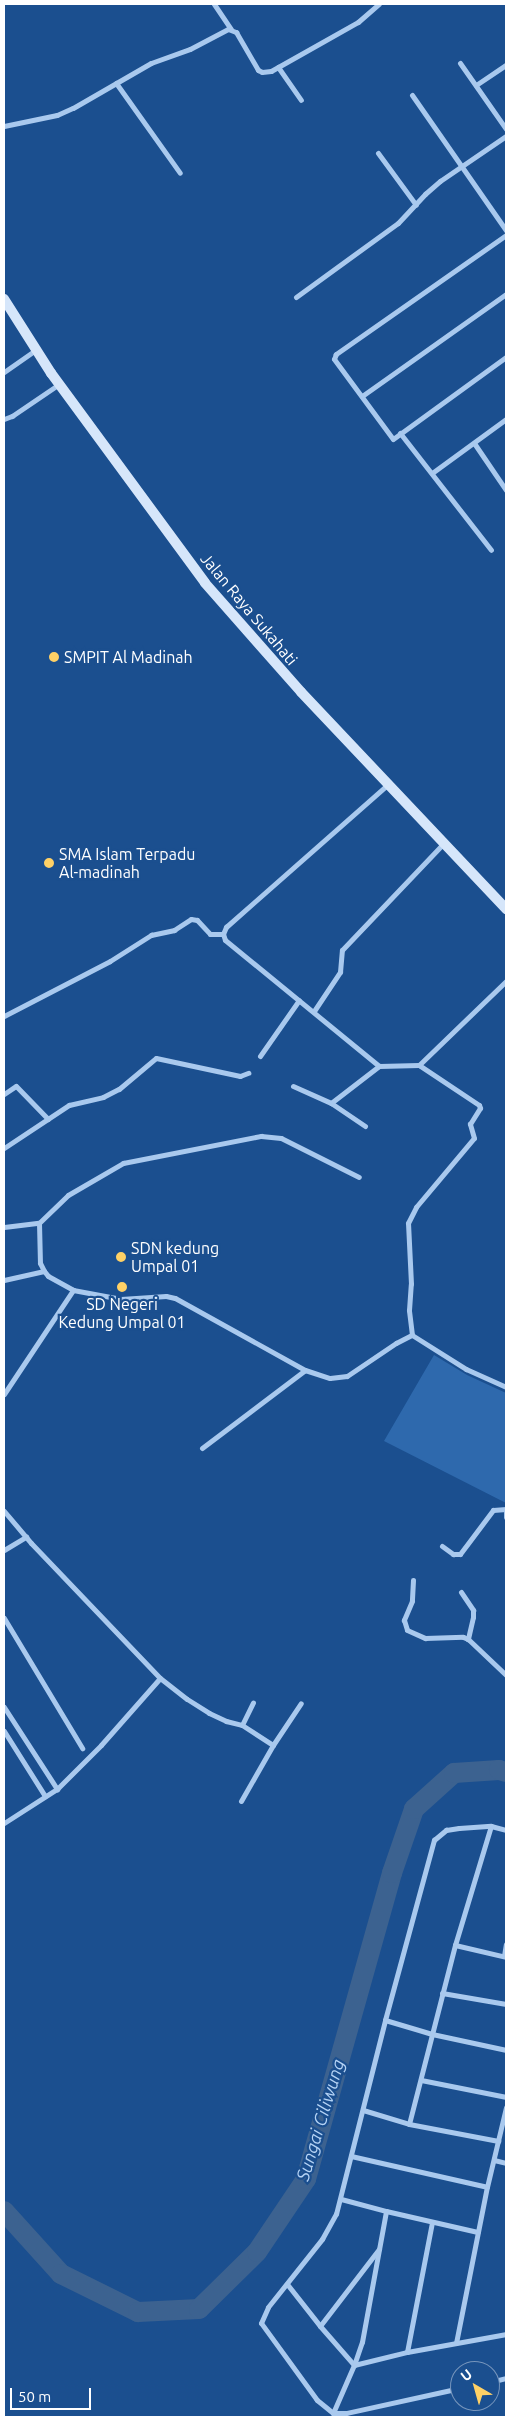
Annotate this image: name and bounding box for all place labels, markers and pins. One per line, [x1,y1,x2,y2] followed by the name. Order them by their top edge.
[64,647,193,667] place label: SMPIT Al Madinah
[48,651,60,663] marker: SMPIT Al Madinah
[59,844,195,882] place label: SMA Islam Terpadu Al-madinah
[43,857,55,869] marker: SMA Islam Terpadu Al-madinah
[131,1238,219,1276] place label: SDN kedung Umpal 01
[115,1251,127,1263] marker: SDN kedung Umpal 01
[116,1281,128,1293] marker: SD Negeri Kedung Umpal 01
[58,1294,186,1332] place label: SD Negeri Kedung Umpal 01

